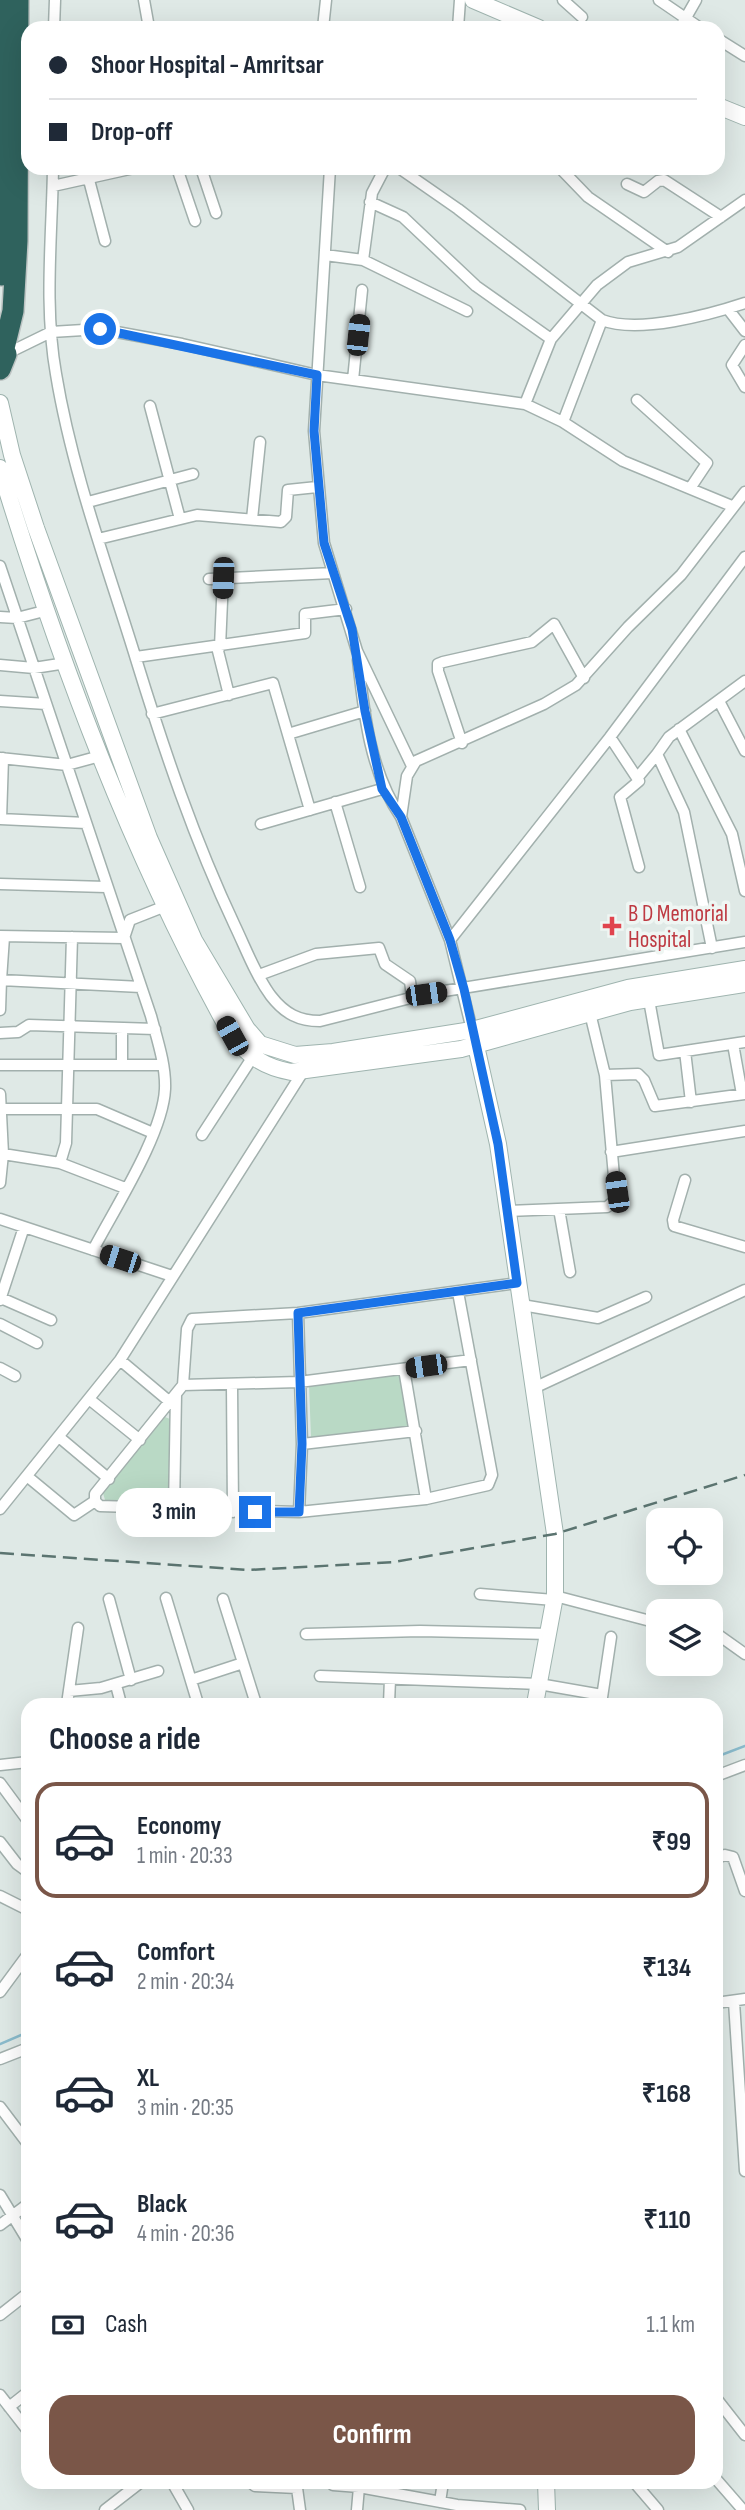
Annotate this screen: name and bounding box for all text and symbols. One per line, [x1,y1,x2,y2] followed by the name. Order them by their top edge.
[91,50,324,81] text: Shoor Hospital - Amritsar
[91,117,172,148] text: Drop-off
[84,313,116,345] route start
[346,313,371,357] car
[212,557,235,599] car
[628,900,728,954] place label: B D Memorial Hospital
[602,916,622,936] marker: B D Memorial Hospital
[404,981,449,1007] car
[213,1013,252,1059] car
[604,1170,631,1214] car
[97,1243,144,1275] car
[404,1353,449,1379] car
[115,1488,230,1536] callout: 3 min
[239,1496,271,1528] route end
[152,1498,196,1526] text: 3 min
[646,1508,723,1676] map controls
[646,1508,723,1585] button: locate
[646,1599,723,1676] button: layers
[49,1720,201,1759] text: Choose a ride
[53,1809,116,1872] icon: car
[137,1811,221,1842] text: Economy
[651,1827,691,1858] text: ₹99
[137,1842,233,1870] text: 1 min · 20:33
[53,1935,116,1998] icon: car
[137,1937,215,1968] text: Comfort
[642,1953,691,1984] text: ₹134
[137,1968,234,1996] text: 2 min · 20:34
[53,2061,116,2124] icon: car
[137,2063,159,2094] text: XL
[641,2079,691,2110] text: ₹168
[137,2094,234,2122] text: 3 min · 20:35
[53,2187,116,2250] icon: car
[137,2189,187,2220] text: Black
[643,2205,691,2236] text: ₹110
[137,2220,235,2248] text: 4 min · 20:36
[49,2306,87,2344] icon: cash
[105,2309,148,2340] text: Cash
[646,2311,695,2339] text: 1.1 km
[49,2395,695,2475] button: Confirm

